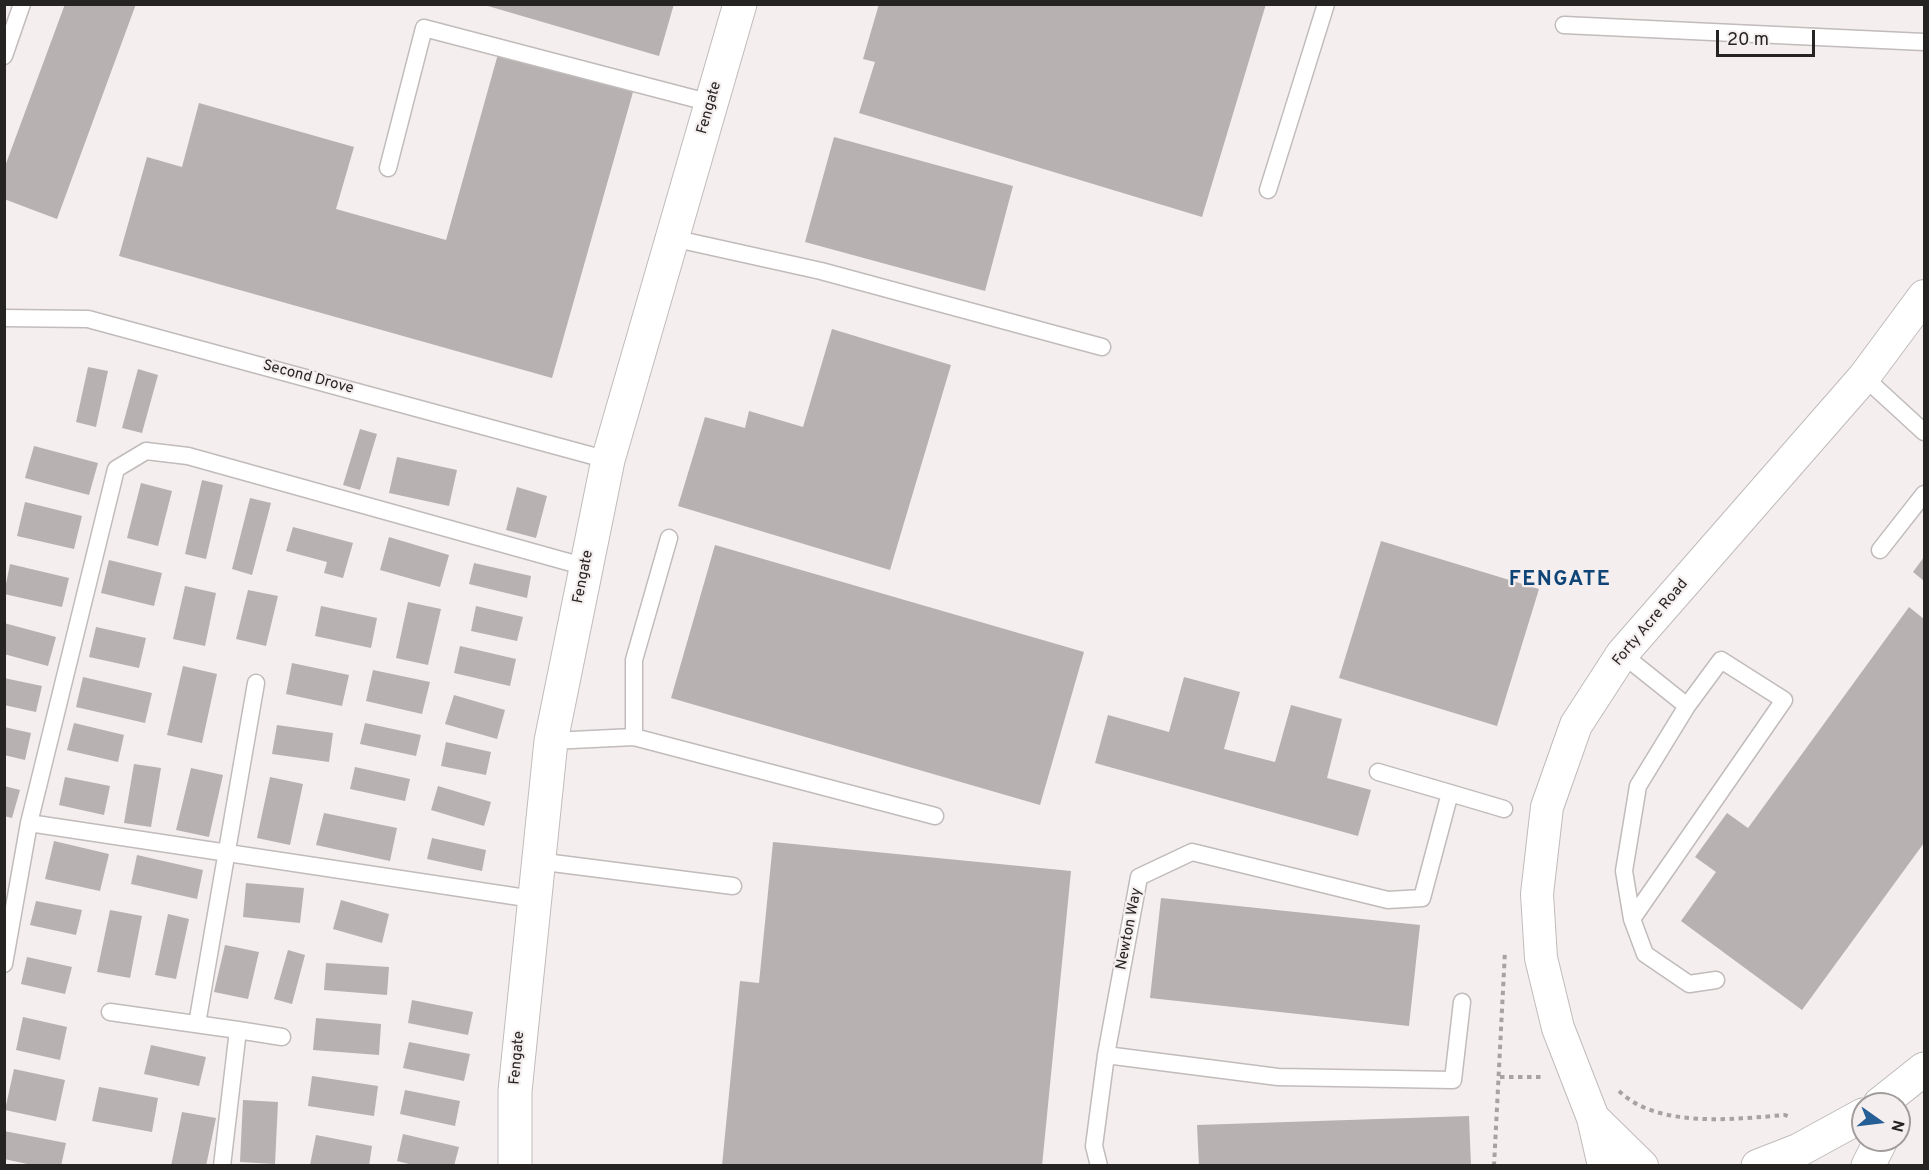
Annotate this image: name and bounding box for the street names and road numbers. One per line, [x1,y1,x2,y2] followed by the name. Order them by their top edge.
[694,80,726,136] street label: Fengate
[261,357,355,399] street label: Second Drove
[570,549,598,605] street label: Fengate
[1609,576,1693,670] street label: Forty Acre Road
[1113,886,1147,972] street label: Newton Way
[507,1030,529,1086] street label: Fengate

